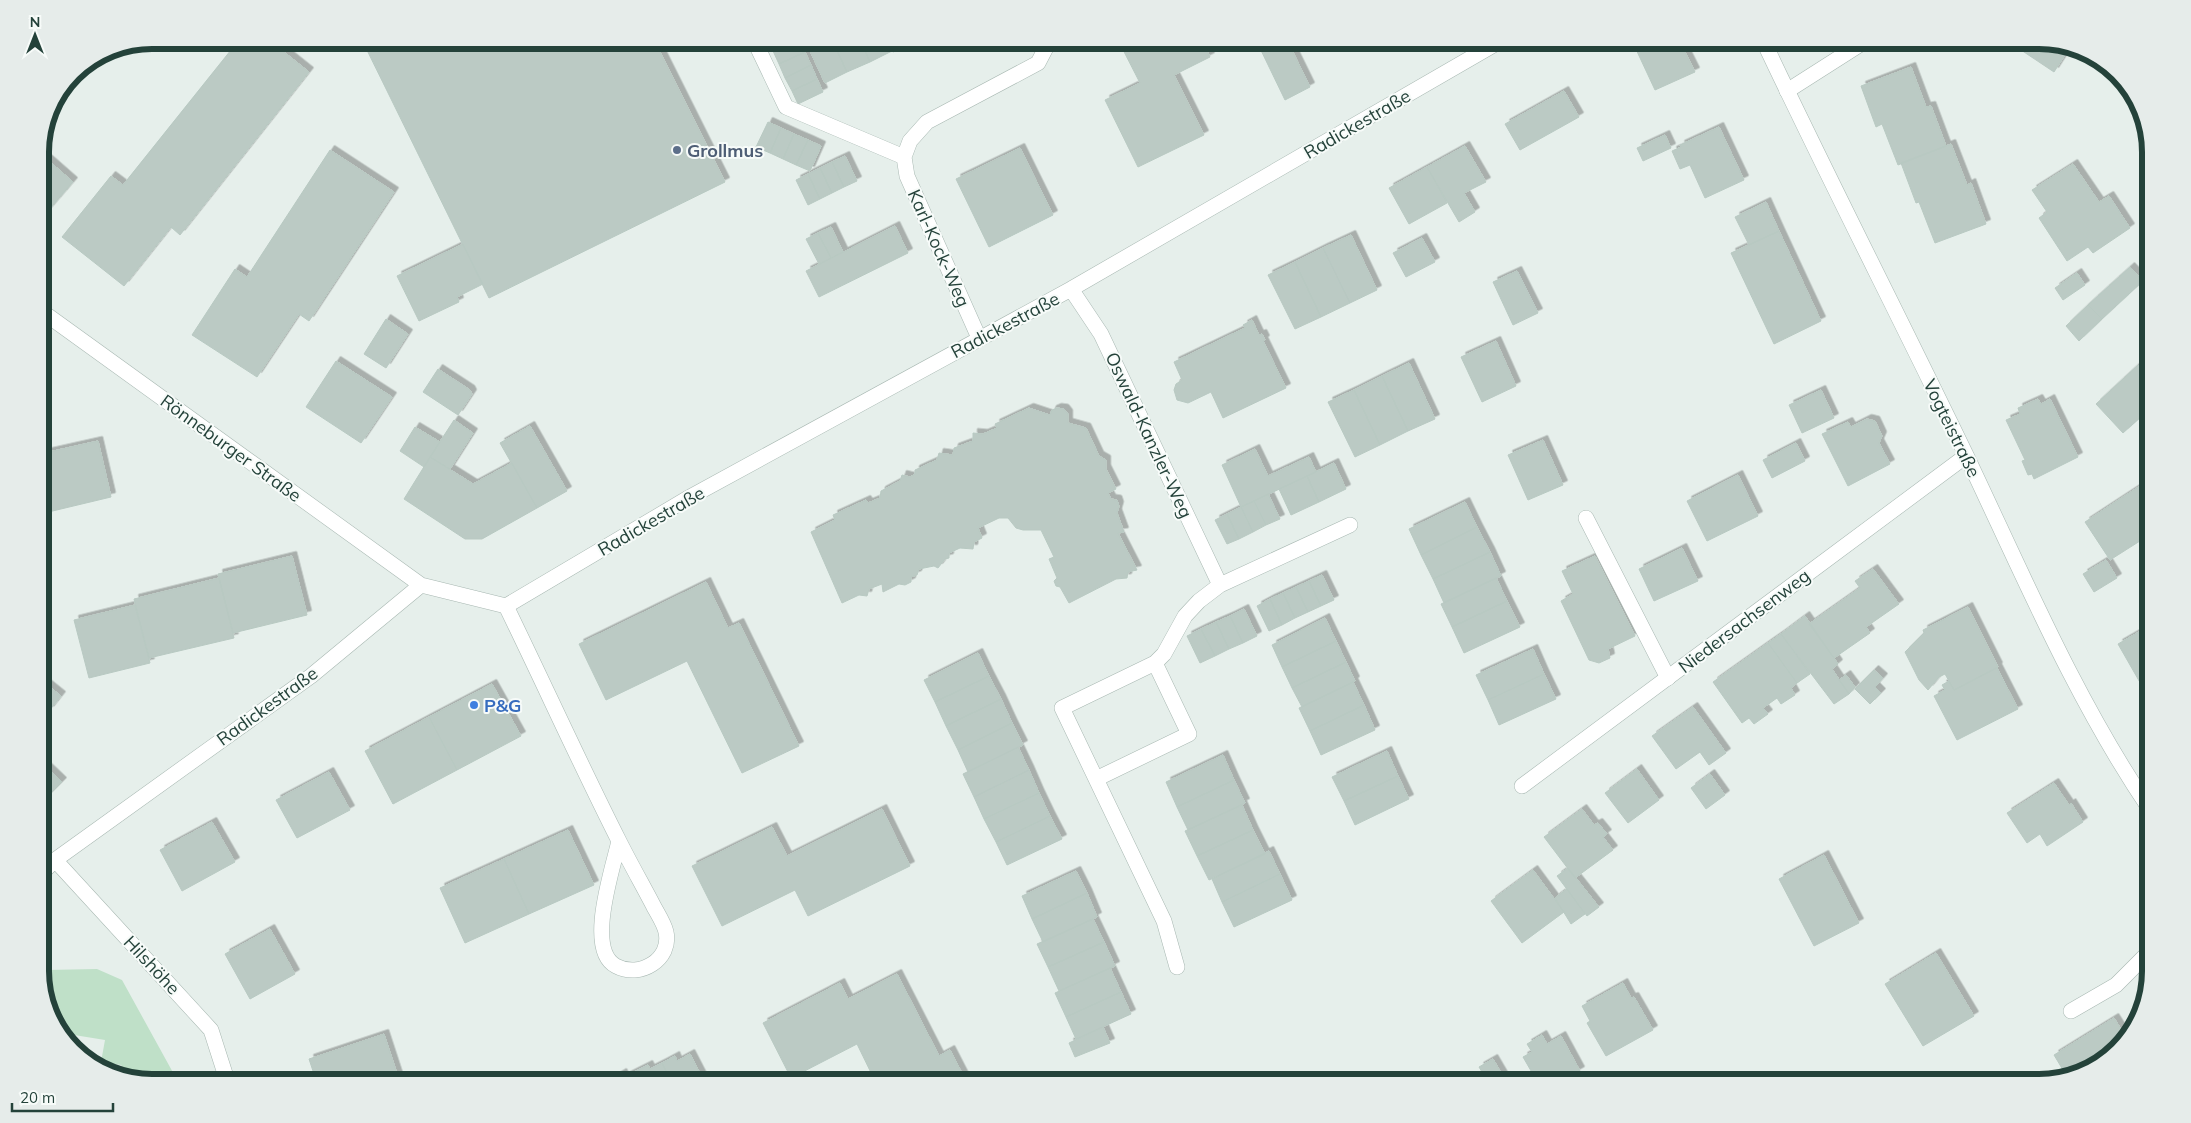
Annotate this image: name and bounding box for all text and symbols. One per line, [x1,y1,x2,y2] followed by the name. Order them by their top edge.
[10,10,60,60] north arrow
[30,13,40,31] text: N
[1299,84,1415,164] street label: Radickestraße
[687,139,763,162] place label: Grollmus
[671,144,683,156] marker: Grollmus
[903,186,975,310] street label: Karl-Kock-Weg
[947,287,1063,363] street label: Radickestraße
[1100,348,1198,522] street label: Oswald-Kanzler-Weg
[1918,375,1986,481] street label: Vogteistraße
[156,389,306,507] street label: Rönneburger Straße
[593,481,709,561] street label: Radickestraße
[1674,564,1814,678] street label: Niedersachsenweg
[212,662,322,750] street label: Radickestraße
[484,694,521,717] place label: P&G
[468,699,480,711] marker: P&G
[119,931,185,999] street label: Hilshöhe
[12,1080,114,1112] scale bar
[20,1088,55,1107] text: 20 m

